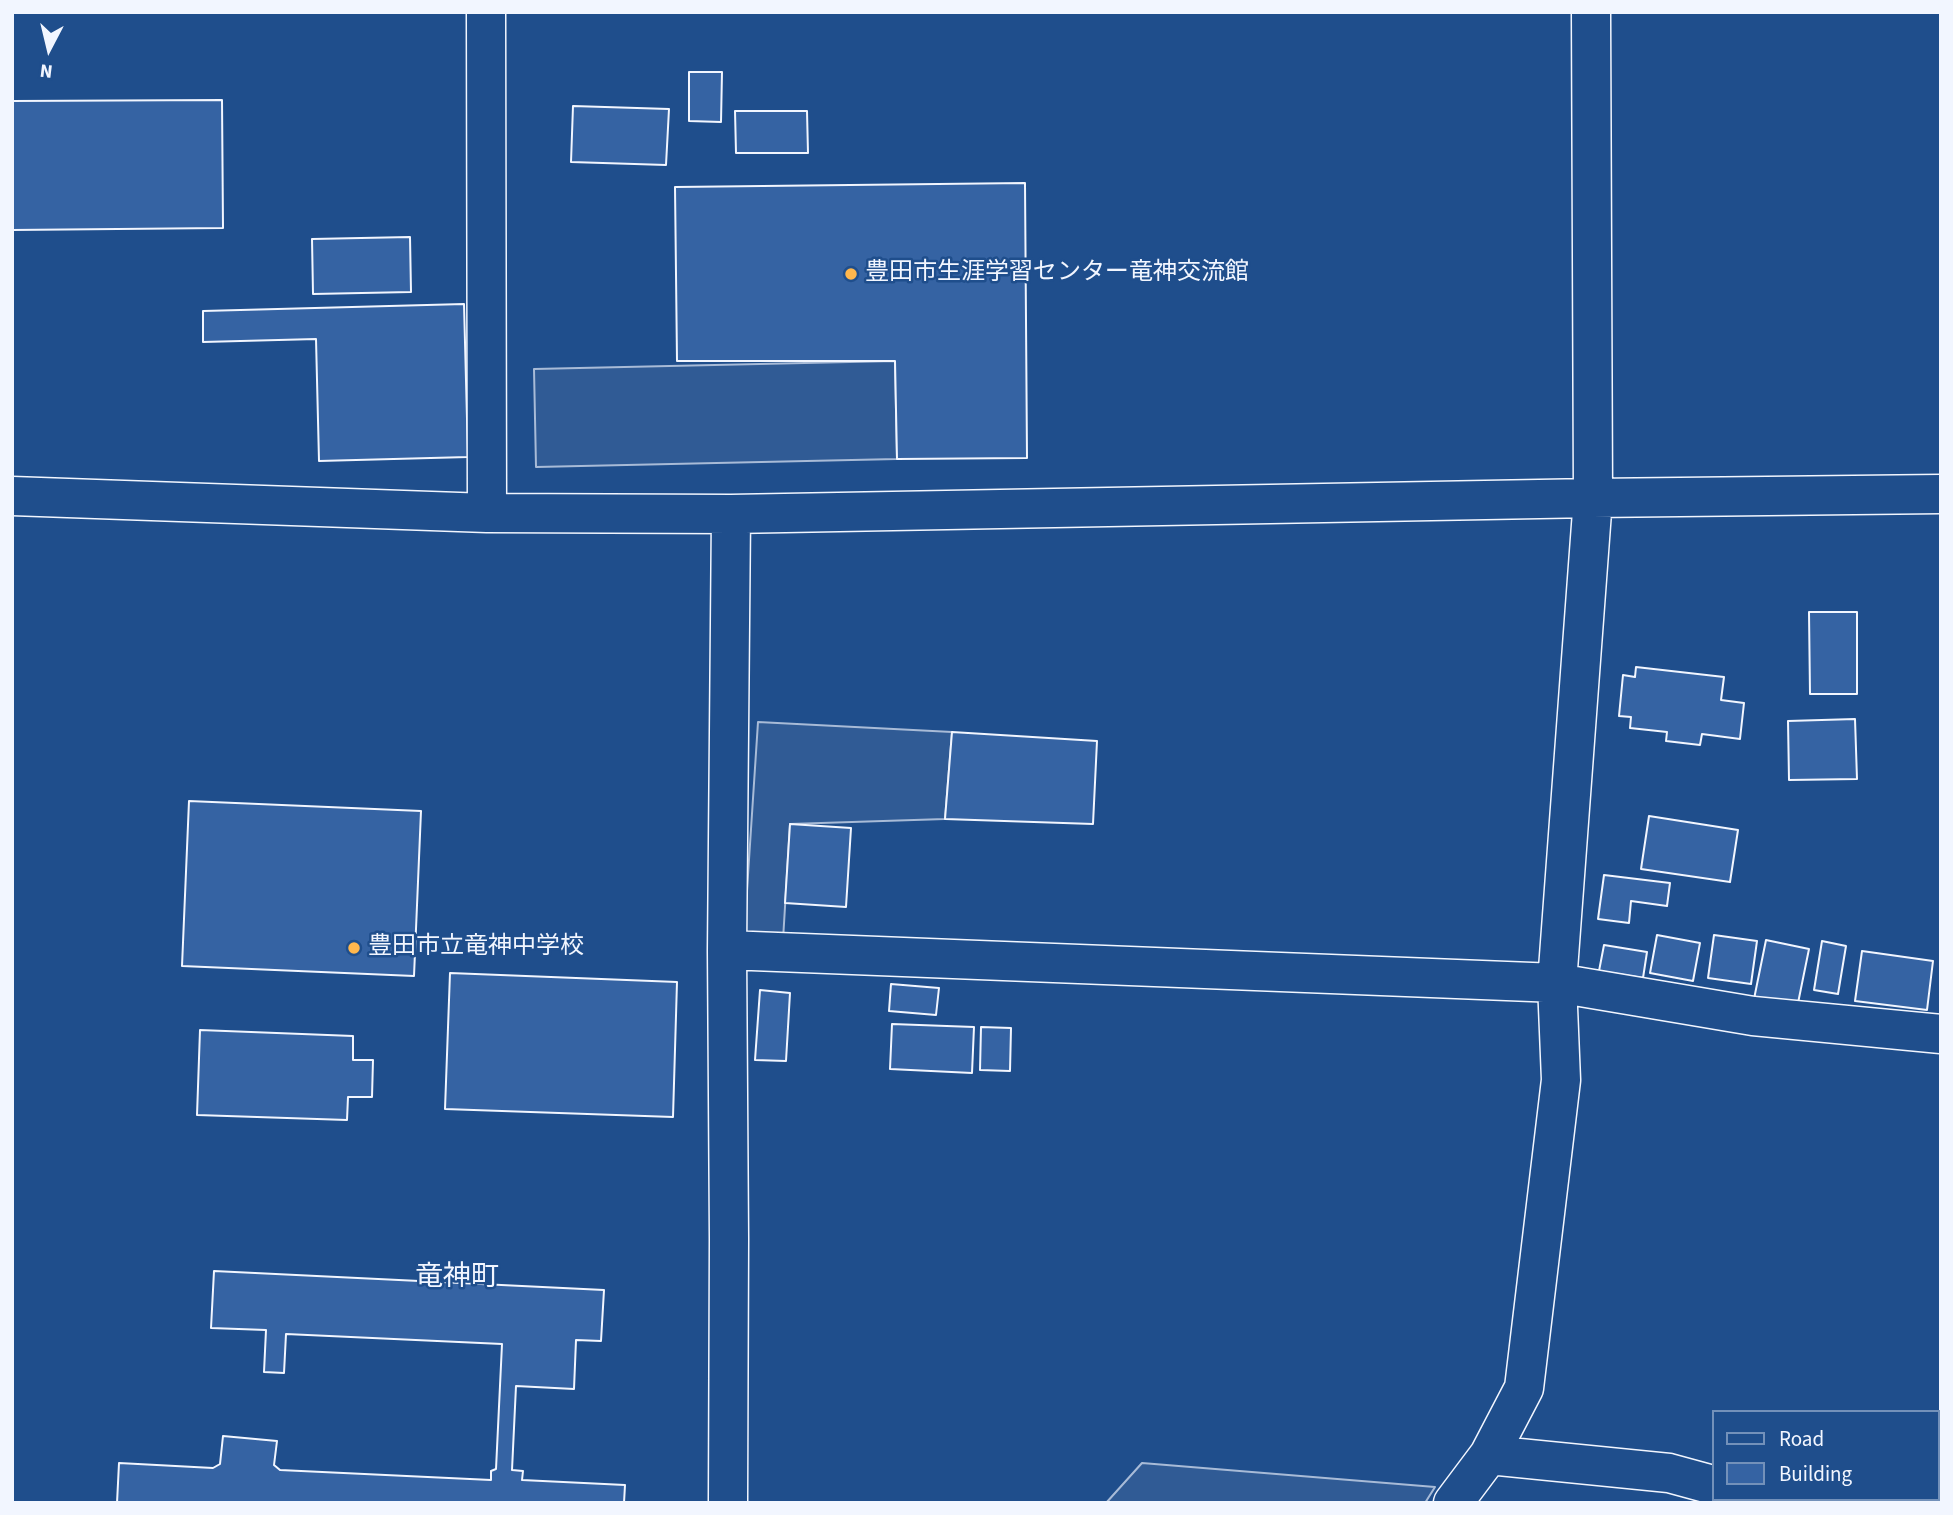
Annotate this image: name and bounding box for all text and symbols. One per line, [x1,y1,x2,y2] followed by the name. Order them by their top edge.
[14,14,84,84] north arrow
[38,56,54,85] text: N
[865,260,1249,288] place label: 豊田市生涯学習センター竜神交流館
[843,266,859,282] marker: 豊田市生涯学習センター竜神交流館
[368,934,584,962] place label: 豊田市立竜神中学校
[346,940,362,956] marker: 豊田市立竜神中学校
[415,1262,499,1296] district label: 竜神町
[1712,1410,1939,1501] legend
[1779,1424,1824,1454] text: Road
[1779,1459,1852,1489] text: Building

